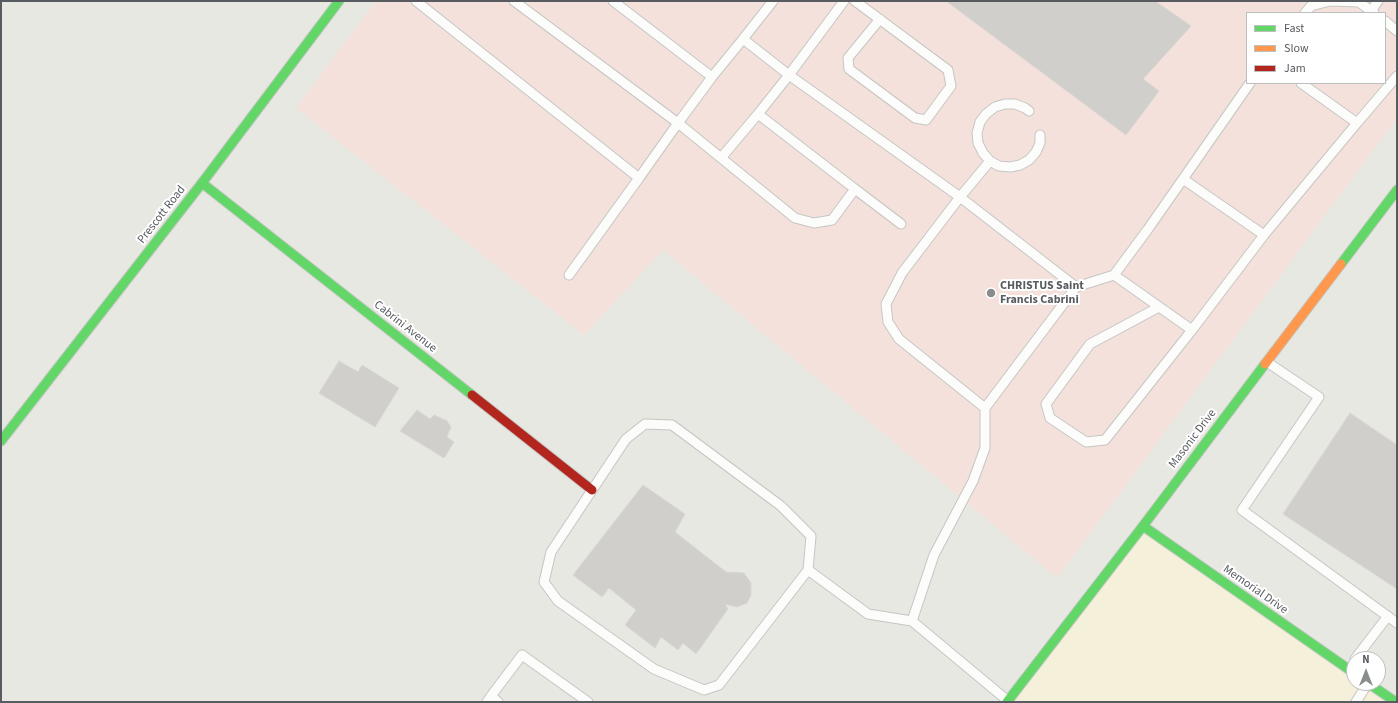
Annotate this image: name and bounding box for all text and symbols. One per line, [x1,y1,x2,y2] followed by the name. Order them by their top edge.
[1246,12,1386,84] legend
[1284,20,1304,37] text: Fast
[1284,40,1309,57] text: Slow
[1284,60,1306,77] text: Jam
[135,183,189,247] street label: Prescott Road
[1000,279,1084,307] place label: CHRISTUS Saint Francis Cabrini
[985,287,997,299] marker: CHRISTUS Saint Francis Cabrini
[371,298,439,356] street label: Cabrini Avenue
[1166,407,1220,471] street label: Masonic Drive
[1220,562,1290,618] street label: Memorial Drive
[1346,651,1386,691] north arrow
[1362,652,1370,667] text: N

